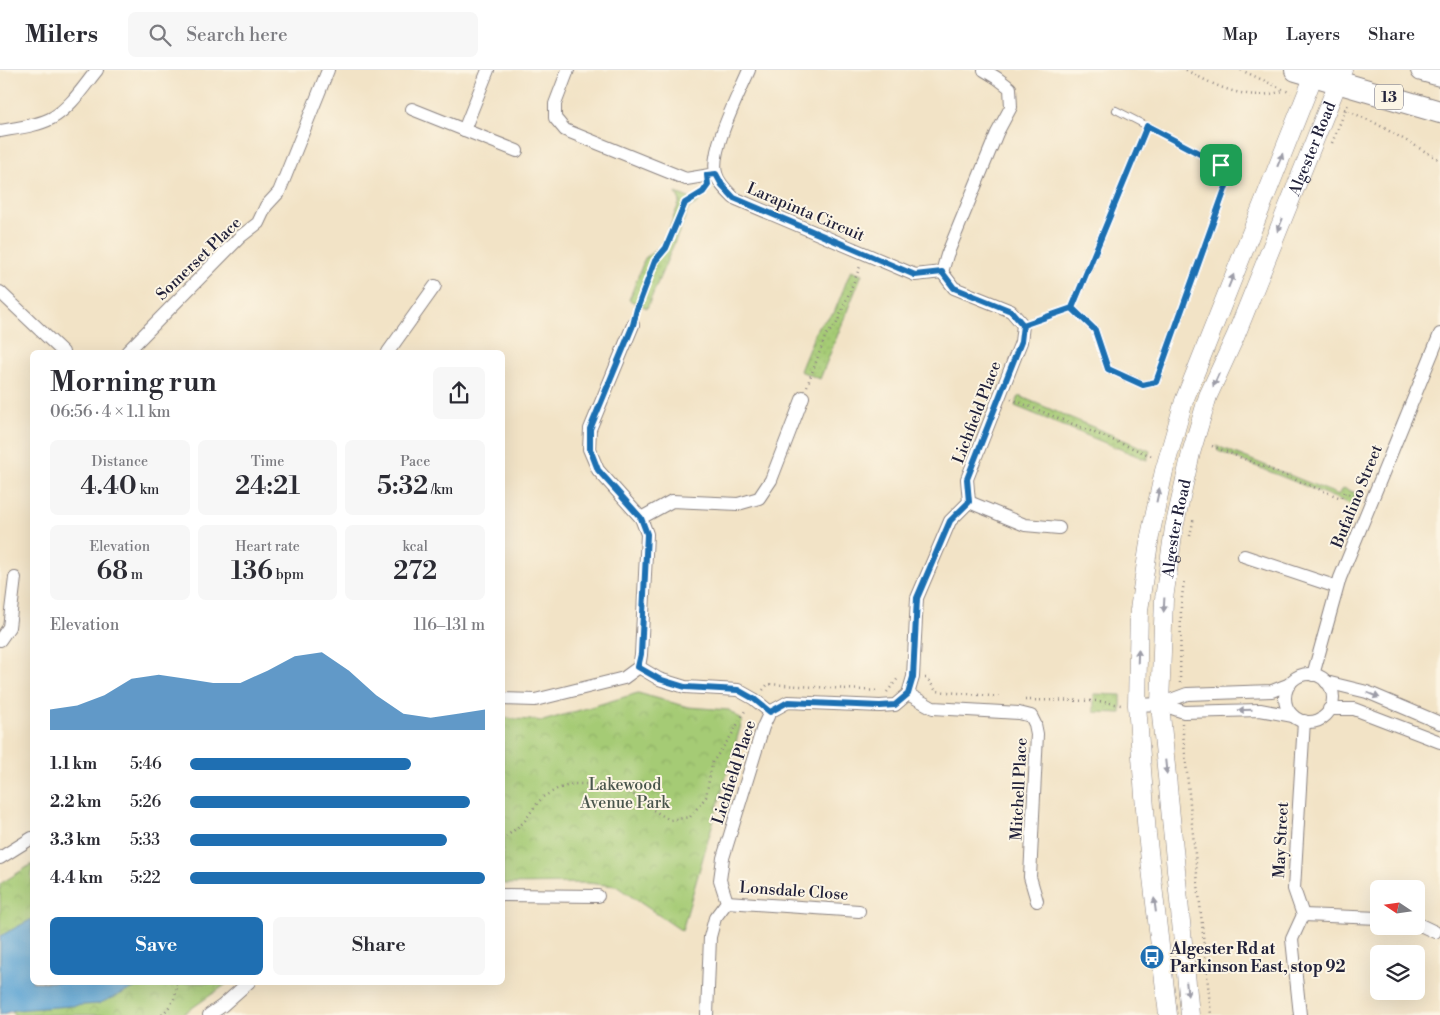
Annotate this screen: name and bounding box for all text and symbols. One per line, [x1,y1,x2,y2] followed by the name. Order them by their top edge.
[128,12,478,57] search box
[25,20,98,50] text: Milers
[146,21,174,49] icon: search
[186,23,288,47] text: Search here
[1223,23,1258,46] text: Map
[1286,23,1340,46] text: Layers
[1368,23,1415,46] text: Share
[1375,85,1403,110] road number: 13
[1284,99,1340,200] street label: Algester Road
[1200,144,1242,186] pin
[1207,151,1235,179] icon: arrive
[1277,153,1285,167] one-way arrow
[744,178,868,246] street label: Larapinta Circuit
[152,213,246,305] street label: Somerset Place
[1276,218,1284,233] one-way arrow
[1228,274,1236,288] one-way arrow
[948,358,1006,467] street label: Lichfield Place
[50,365,217,400] text: Morning run
[433,367,485,419] button: share
[1211,372,1220,387] one-way arrow
[50,402,171,422] text: 06:56 · 4 × 1.1 km
[1327,442,1387,552] street label: Bufalino Street
[92,453,148,471] text: Distance
[251,453,284,471] text: Time
[400,453,430,471] text: Pace
[80,471,137,502] text: 4.40
[235,471,300,502] text: 24:21
[377,471,428,502] text: 5:32
[1158,477,1196,580] street label: Algester Road
[137,481,159,499] text: km
[428,481,453,499] text: /km
[1155,487,1163,503] one-way arrow
[90,538,150,556] text: Elevation
[235,538,300,556] text: Heart rate
[402,538,428,556] text: kcal
[97,556,128,587] text: 68
[231,556,273,587] text: 136
[393,556,437,587] text: 272
[128,566,143,584] text: m
[273,566,304,584] text: bpm
[1159,598,1167,614] one-way arrow
[50,615,119,635] text: Elevation
[413,615,485,635] text: 116–131 m
[1134,648,1142,664] one-way arrow
[1366,691,1380,699] one-way arrow
[1236,706,1252,714] one-way arrow
[708,718,760,827] street label: Lichfield Place
[1006,737,1032,841] street label: Mitchell Place
[50,754,97,774] text: 1.1 km
[130,754,162,774] text: 5:46
[1162,760,1170,776] one-way arrow
[579,775,671,813] park label: Lakewood Avenue Park
[50,792,101,812] text: 2.2 km
[130,792,161,812] text: 5:26
[1269,801,1293,879] street label: May Street
[50,830,101,850] text: 3.3 km
[130,830,160,850] text: 5:33
[50,868,103,888] text: 4.4 km
[130,868,161,888] text: 5:22
[739,877,849,905] street label: Lonsdale Close
[1370,880,1425,935] north arrow
[1370,880,1425,1000] map controls
[1151,897,1159,913] one-way arrow
[50,917,263,975] button: Save
[273,917,485,975] button: Share
[1169,939,1346,977] place label: Algester Rd at Parkinson East, stop 92
[1139,944,1165,970] bus stop icon: Algester Rd at Parkinson East, stop 92
[1370,945,1425,1000] button: layers
[1183,981,1191,997] one-way arrow

